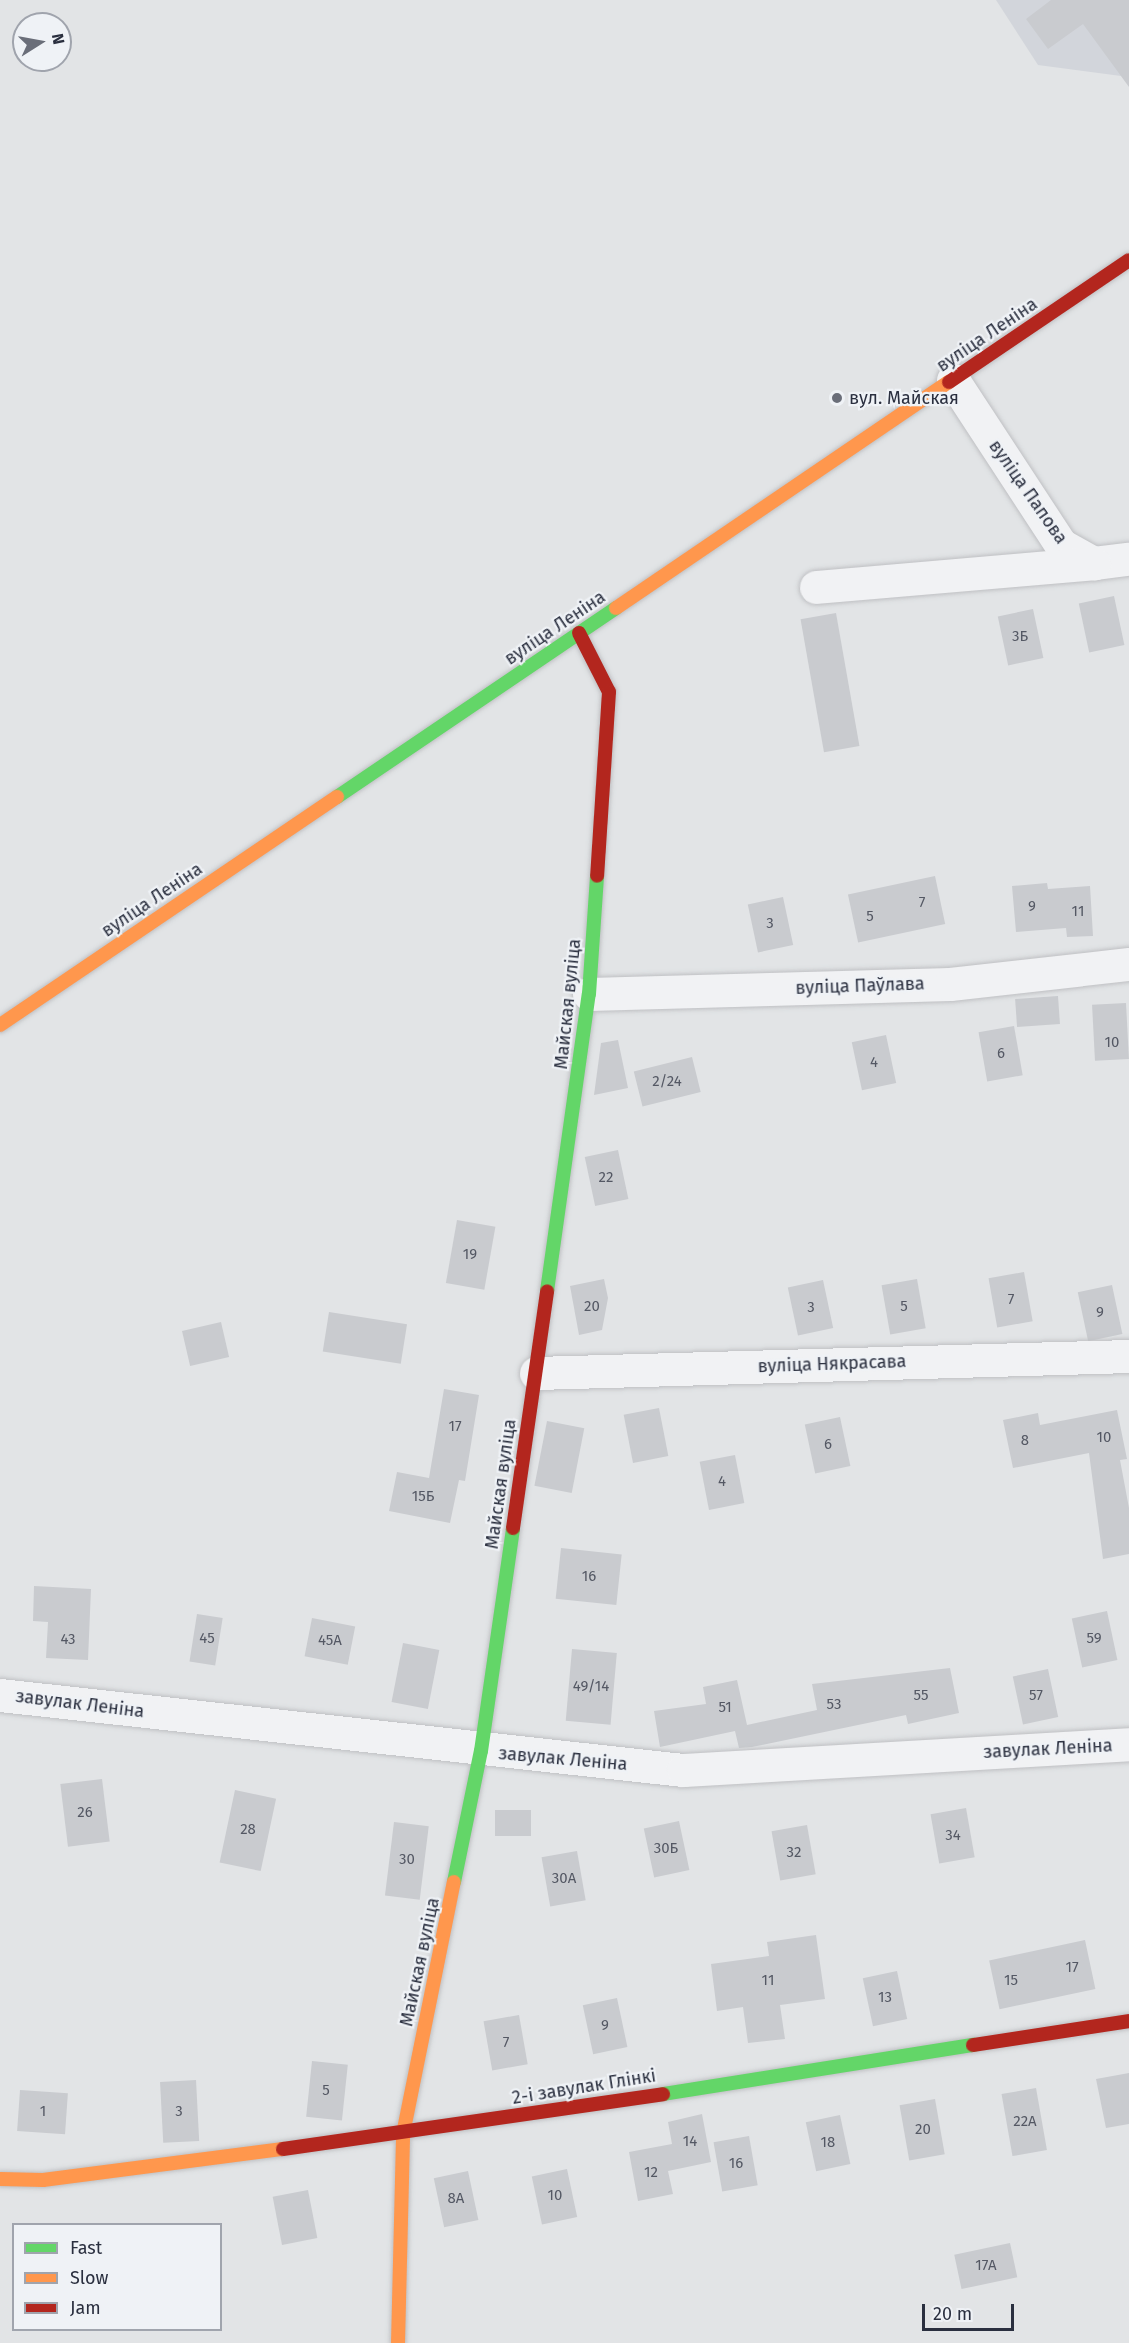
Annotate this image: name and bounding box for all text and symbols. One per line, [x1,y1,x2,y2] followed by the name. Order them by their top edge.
[12,12,72,72] north arrow
[48,32,69,46] text: N
[932,293,1042,377] street label: вуліца Леніна
[849,387,959,409] place label: вул. Майская
[830,391,844,405] marker: вул. Майская
[984,436,1072,548] street label: вуліца Папова
[500,586,610,670] street label: вуліца Леніна
[1012,628,1028,646] house number: 3Б
[97,858,207,942] street label: вуліца Леніна
[919,894,925,912] house number: 7
[1028,898,1036,916] house number: 9
[1072,903,1084,921] house number: 11
[866,908,874,926] house number: 5
[766,915,774,933] house number: 3
[550,938,586,1070] street label: Майская вуліца
[795,973,925,999] street label: вуліца Паўлава
[1105,1034,1119,1052] house number: 10
[997,1045,1005,1063] house number: 6
[870,1054,878,1072] house number: 4
[652,1073,682,1091] house number: 2/24
[599,1169,613,1187] house number: 22
[463,1246,477,1264] house number: 19
[1008,1291,1014,1309] house number: 7
[584,1298,600,1316] house number: 20
[900,1298,908,1316] house number: 5
[807,1299,815,1317] house number: 3
[1096,1304,1104,1322] house number: 9
[757,1351,907,1377] street label: вуліца Някрасава
[448,1418,462,1436] house number: 17
[481,1418,521,1550] street label: Майская вуліца
[1097,1429,1111,1447] house number: 10
[1021,1432,1029,1450] house number: 8
[824,1436,832,1454] house number: 6
[718,1473,726,1491] house number: 4
[412,1488,434,1506] house number: 15Б
[582,1568,596,1586] house number: 16
[199,1630,215,1648] house number: 45
[1086,1630,1102,1648] house number: 59
[60,1631,76,1649] house number: 43
[318,1632,342,1650] house number: 45А
[573,1678,609,1696] house number: 49/14
[15,1685,145,1723] street label: завулак Леніна
[914,1687,928,1705] house number: 55
[1029,1687,1043,1705] house number: 57
[827,1696,841,1714] house number: 53
[718,1699,732,1717] house number: 51
[983,1735,1113,1763] street label: завулак Леніна
[498,1743,628,1775] street label: завулак Леніна
[77,1804,93,1822] house number: 26
[240,1821,256,1839] house number: 28
[945,1827,961,1845] house number: 34
[654,1840,678,1858] house number: 30Б
[787,1844,801,1862] house number: 32
[399,1851,415,1869] house number: 30
[552,1870,576,1888] house number: 30А
[396,1896,444,2028] street label: Майская вуліца
[1065,1959,1079,1977] house number: 17
[762,1972,774,1990] house number: 11
[1004,1972,1018,1990] house number: 15
[878,1989,892,2007] house number: 13
[601,2017,609,2035] house number: 9
[503,2034,509,2052] house number: 7
[511,2065,657,2109] street label: 2-і завулак Глінкі
[322,2082,330,2100] house number: 5
[40,2103,46,2121] house number: 1
[175,2103,183,2121] house number: 3
[1013,2113,1037,2131] house number: 22А
[915,2121,931,2139] house number: 20
[683,2133,697,2151] house number: 14
[821,2134,835,2152] house number: 18
[729,2155,743,2173] house number: 16
[644,2164,658,2182] house number: 12
[548,2187,562,2205] house number: 10
[448,2190,464,2208] house number: 8А
[12,2223,222,2331] legend
[70,2237,102,2259] text: Fast
[975,2257,997,2275] house number: 17А
[70,2267,108,2289] text: Slow
[925,2292,1016,2330] scale bar
[70,2297,101,2319] text: Jam
[933,2303,972,2325] text: 20 m

